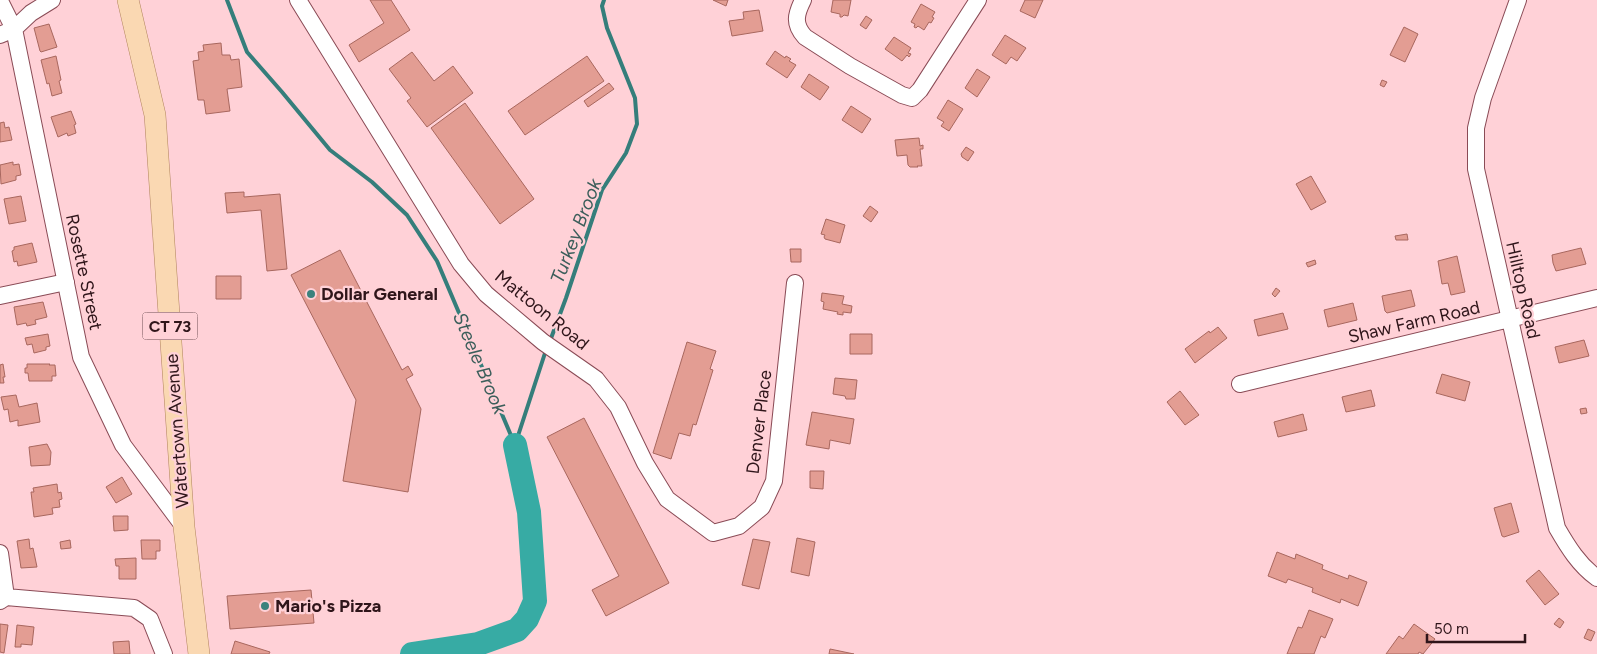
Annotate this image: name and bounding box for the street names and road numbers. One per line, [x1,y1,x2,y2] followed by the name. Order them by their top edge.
[61,212,107,332] street label: Rosette Street
[1501,239,1545,341] street label: Hilltop Road
[490,265,594,355] street label: Mattoon Road
[1346,296,1482,348] street label: Shaw Farm Road
[142,312,198,340] road number: CT 73
[161,353,193,509] street label: Watertown Avenue
[742,369,776,475] street label: Denver Place

